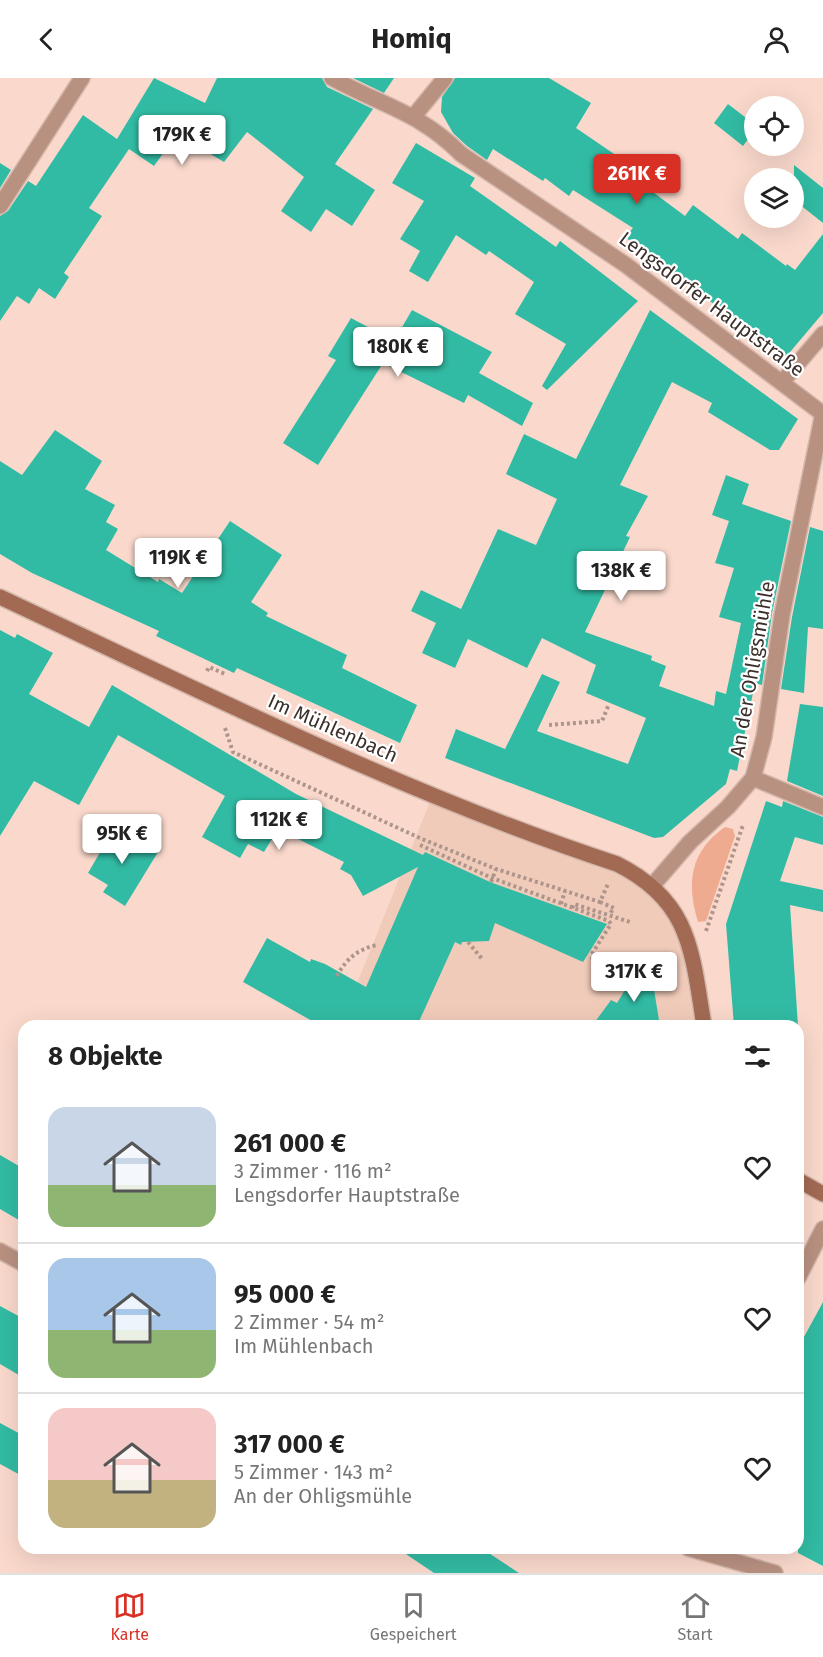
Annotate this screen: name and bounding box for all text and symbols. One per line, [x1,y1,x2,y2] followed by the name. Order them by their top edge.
[30,23,63,56] icon: back
[371,23,452,55] text: Homiq
[760,23,793,56] icon: person
[744,96,804,228] map controls
[744,96,804,156] button: locate
[133,115,231,166] pin: 179K €
[153,122,211,146] text: 179K €
[588,154,686,205] pin: 261K €
[608,161,667,185] text: 261K €
[744,168,804,228] button: layers
[615,226,809,382] street label: Lengsdorfer Hauptstraße
[349,327,447,378] pin: 180K €
[367,334,429,358] text: 180K €
[129,538,227,589] pin: 119K €
[149,545,207,569] text: 119K €
[572,551,670,602] pin: 138K €
[591,558,651,582] text: 138K €
[725,579,779,759] street label: An der Ohligsmühle
[264,689,402,767] street label: Im Mühlenbach
[230,800,328,851] pin: 112K €
[250,807,308,831] text: 112K €
[80,814,164,865] pin: 95K €
[96,821,148,845] text: 95K €
[585,952,683,1003] pin: 317K €
[605,959,663,983] text: 317K €
[741,1040,774,1073] icon: filters
[48,1041,163,1072] text: 8 Objekte
[234,1128,346,1159] text: 261 000 €
[96,1131,168,1203] icon: home
[741,1151,774,1184] icon: heart
[234,1159,392,1183] text: 3 Zimmer · 116 m²
[234,1183,460,1207] text: Lengsdorfer Hauptstraße
[234,1279,336,1310] text: 95 000 €
[96,1282,168,1354] icon: home
[741,1302,774,1335] icon: heart
[234,1310,385,1334] text: 2 Zimmer · 54 m²
[234,1334,373,1358] text: Im Mühlenbach
[234,1429,345,1460] text: 317 000 €
[96,1432,168,1504] icon: home
[741,1452,774,1485] icon: heart
[234,1460,393,1484] text: 5 Zimmer · 143 m²
[234,1484,412,1508] text: An der Ohligsmühle
[110,1589,149,1644] tab: Karte
[370,1589,457,1644] tab: Gespeichert
[677,1589,713,1644] tab: Start

